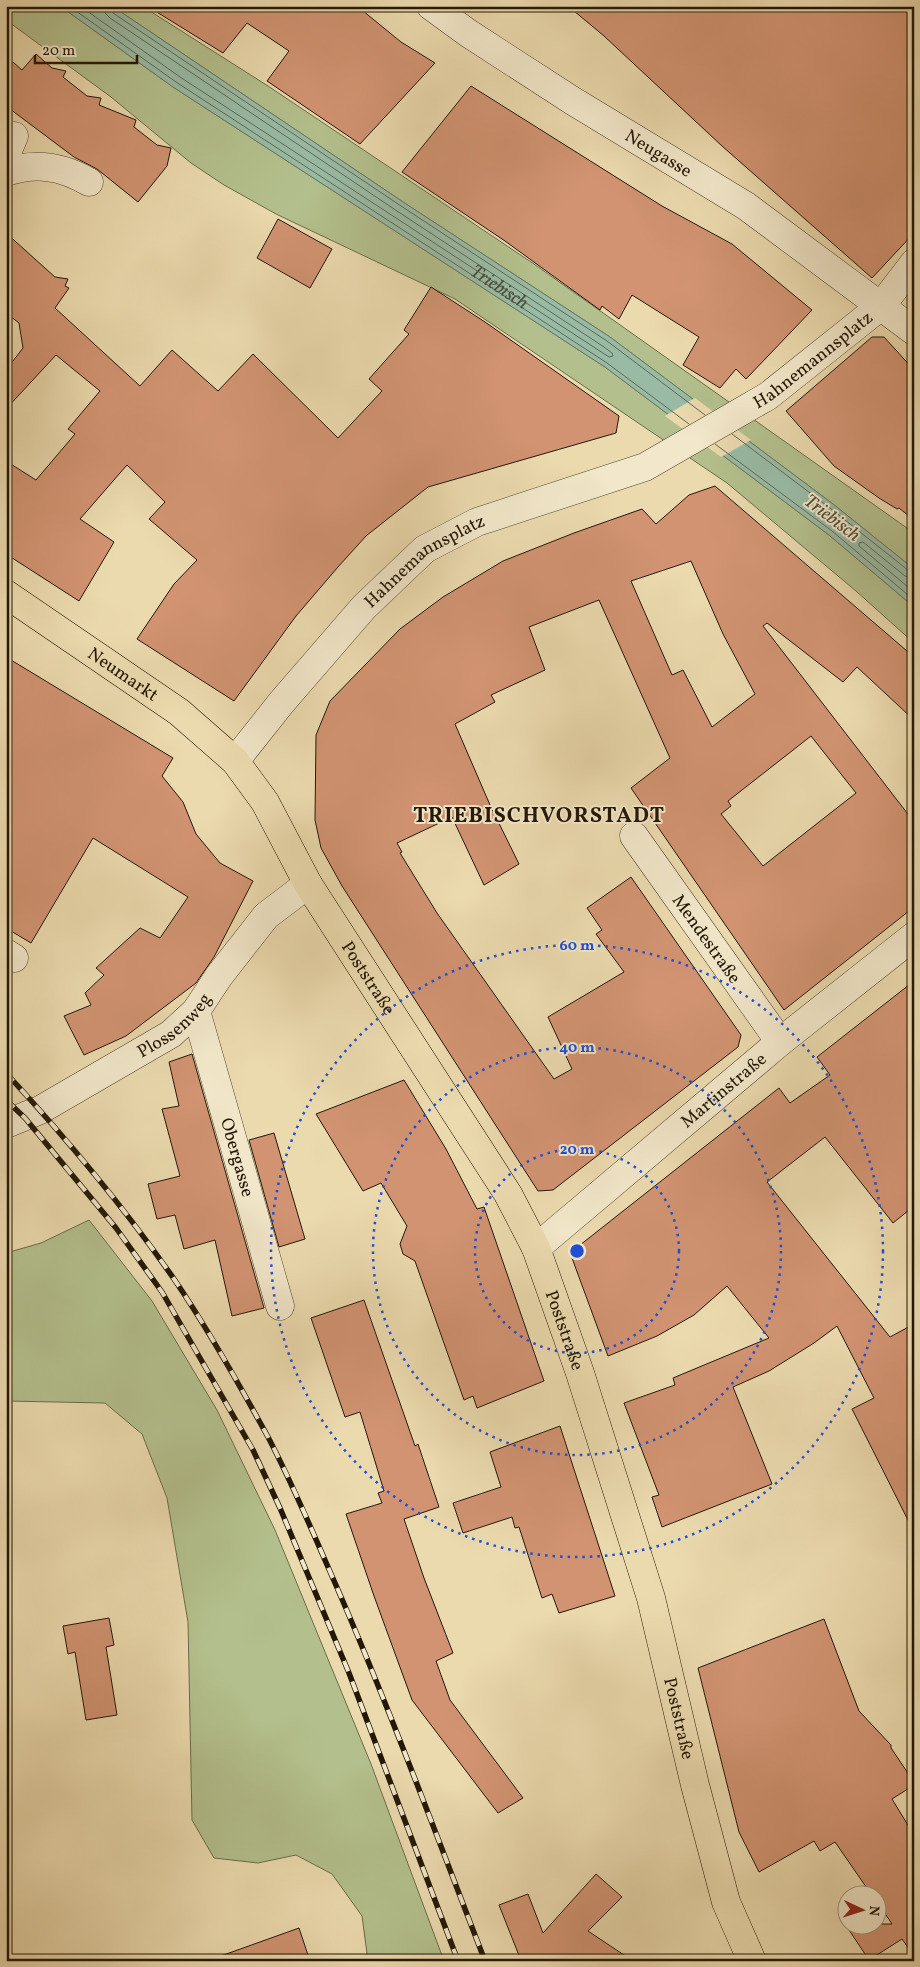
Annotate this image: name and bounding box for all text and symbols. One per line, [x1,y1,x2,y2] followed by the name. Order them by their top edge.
[35,32,138,64] scale bar
[42,41,75,62] text: 20 m
[620,124,696,184] street label: Neugasse
[465,259,533,316] water label: Triebisch
[749,306,879,416] street label: Hahnemannsplatz
[798,489,865,548] water label: Triebisch
[359,509,488,614] street label: Hahnemannsplatz
[82,642,163,708] street label: Neumarkt
[413,801,665,832] district label: TRIEBISCHVORSTADT
[665,890,746,989] street label: Mendestraße
[560,936,595,957] text: 60 m
[334,937,401,1021] street label: Poststraße
[133,989,218,1065] street label: Plossenweg
[559,1038,595,1059] text: 40 m
[676,1047,773,1135] street label: Martinstraße
[213,1115,259,1200] street label: Obergasse
[560,1140,595,1161] text: 20 m
[568,1242,586,1260] centre of rings
[538,1287,589,1374] street label: Poststraße
[656,1675,700,1762] street label: Poststraße
[838,1884,888,1934] north arrow
[864,1905,883,1917] text: N

